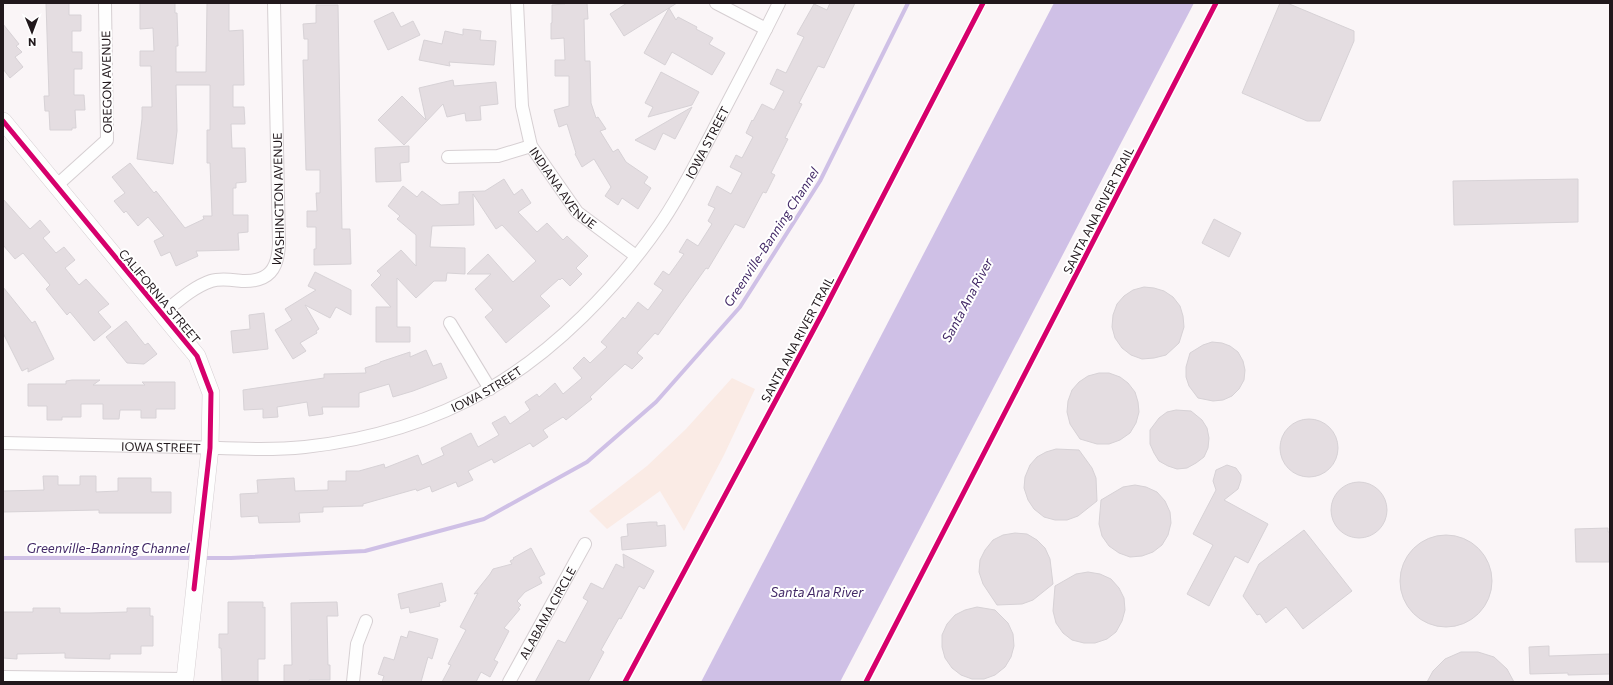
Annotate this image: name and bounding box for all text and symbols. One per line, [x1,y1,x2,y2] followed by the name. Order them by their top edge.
[12,12,52,52] north arrow
[98,31,114,133] street label: OREGON AVENUE
[28,36,36,49] text: N
[682,104,732,181] street label: IOWA STREET
[268,133,286,267] street label: WASHINGTON AVENUE
[527,144,599,231] street label: INDIANA AVENUE
[1060,144,1136,276] street label: SANTA ANA RIVER TRAIL
[720,164,822,310] water label: Greenville-Banning Channel
[116,246,204,346] street label: CALIFORNIA STREET
[938,255,996,345] water label: Santa Ana River
[758,273,836,404] street label: SANTA ANA RIVER TRAIL
[449,363,525,414] street label: IOWA STREET
[121,439,201,454] street label: IOWA STREET
[27,540,190,556] water label: Greenville-Banning Channel
[516,564,578,661] street label: ALABAMA CIRCLE
[771,584,864,600] water label: Santa Ana River

